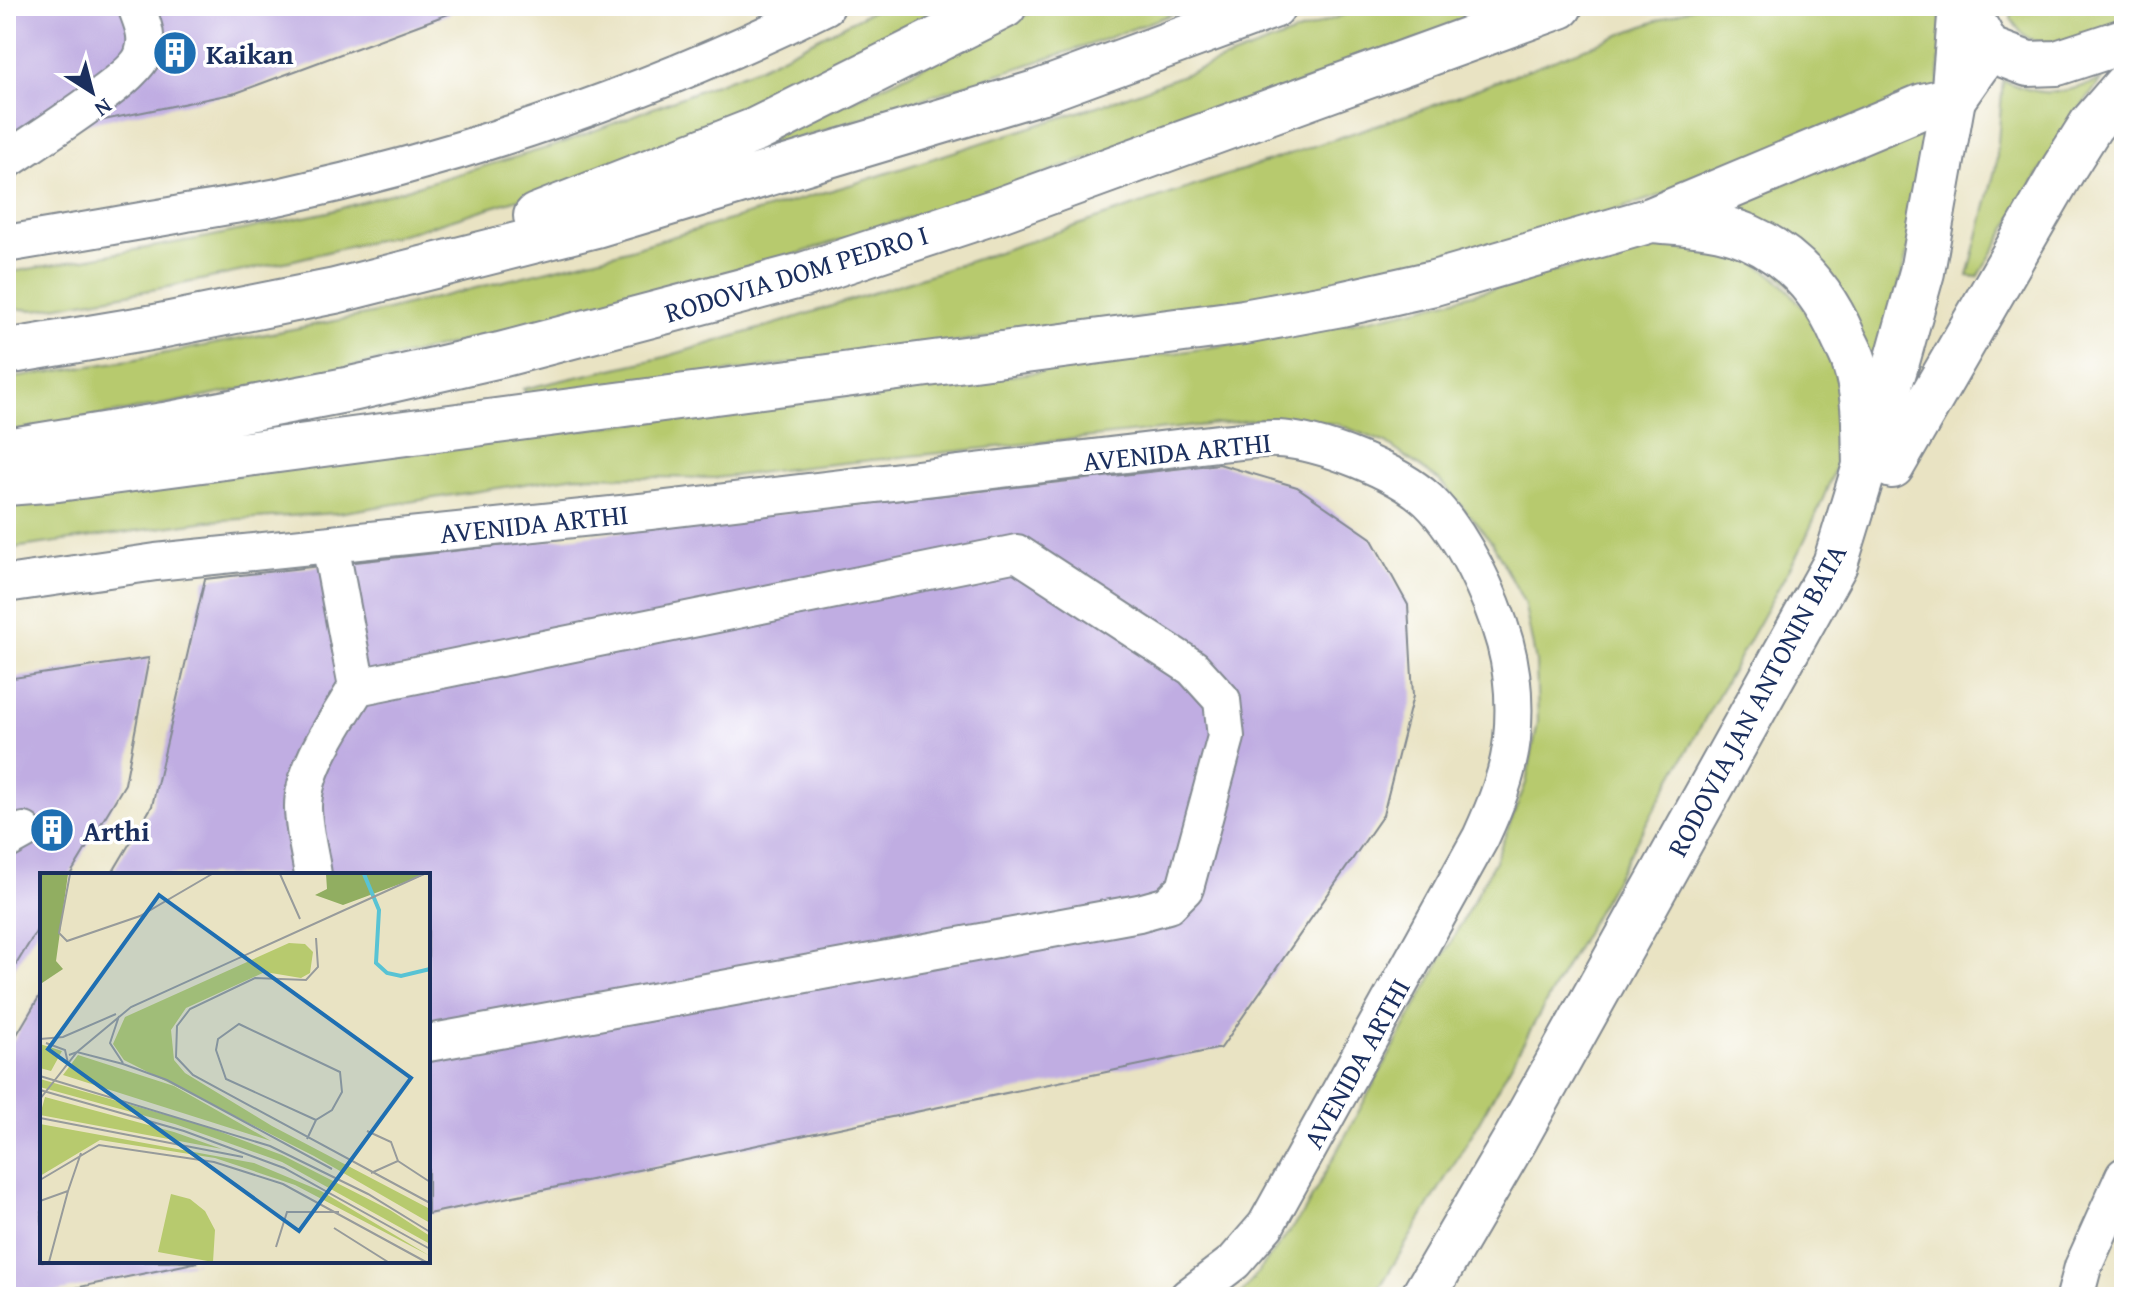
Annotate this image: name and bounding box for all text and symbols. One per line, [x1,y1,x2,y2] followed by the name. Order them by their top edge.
[151,29,199,77] building icon: Kaikan
[206,33,294,74] place label: Kaikan
[52,52,132,132] north arrow
[88,91,119,126] text: N
[659,213,933,333] street label: RODOVIA DOM PEDRO I
[1081,421,1273,481] street label: AVENIDA ARTHI
[438,493,630,553] street label: AVENIDA ARTHI
[1656,536,1856,864] street label: RODOVIA JAN ANTONIN BATA
[28,806,76,854] building icon: Arthi
[83,810,150,851] place label: Arthi
[40,873,430,1263] inset map
[1292,970,1420,1156] street label: AVENIDA ARTHI

